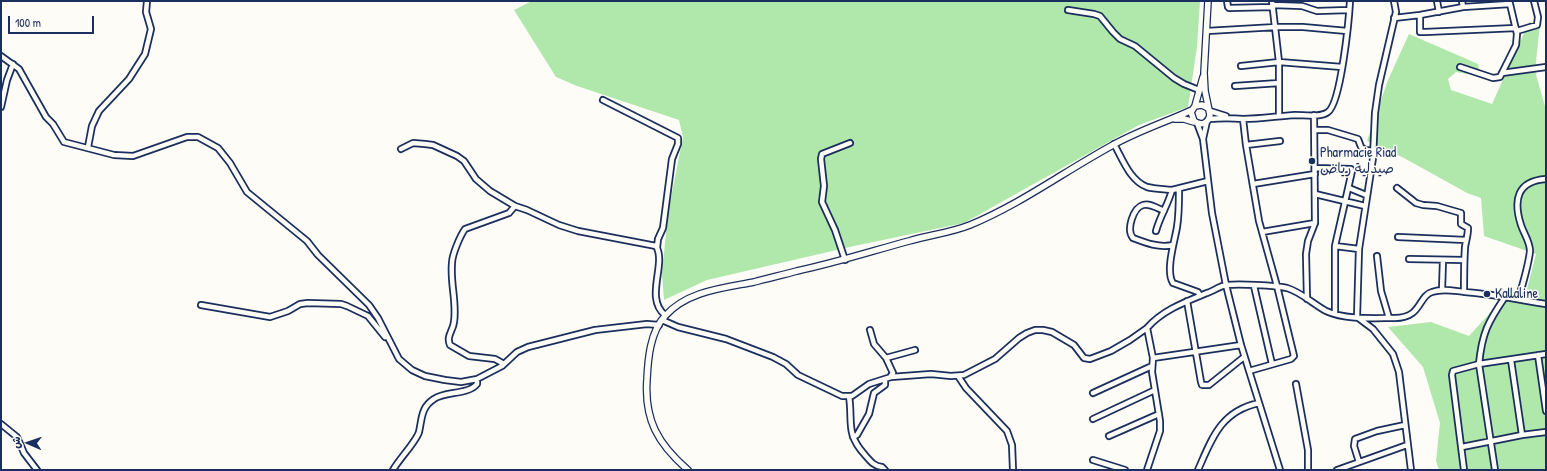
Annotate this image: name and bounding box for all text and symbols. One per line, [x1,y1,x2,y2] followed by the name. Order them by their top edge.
[10,8,96,34] scale bar
[15,14,41,31] text: 100 m
[1320,145,1396,178] place label: Pharmacie Riad صيدلية رياض
[1307,156,1317,166] marker: Pharmacie Riad صيدلية رياض
[1495,286,1538,302] place label: Kallaline
[1482,289,1492,299] marker: Kallaline
[8,423,48,463] north arrow
[9,436,23,449] text: ش

